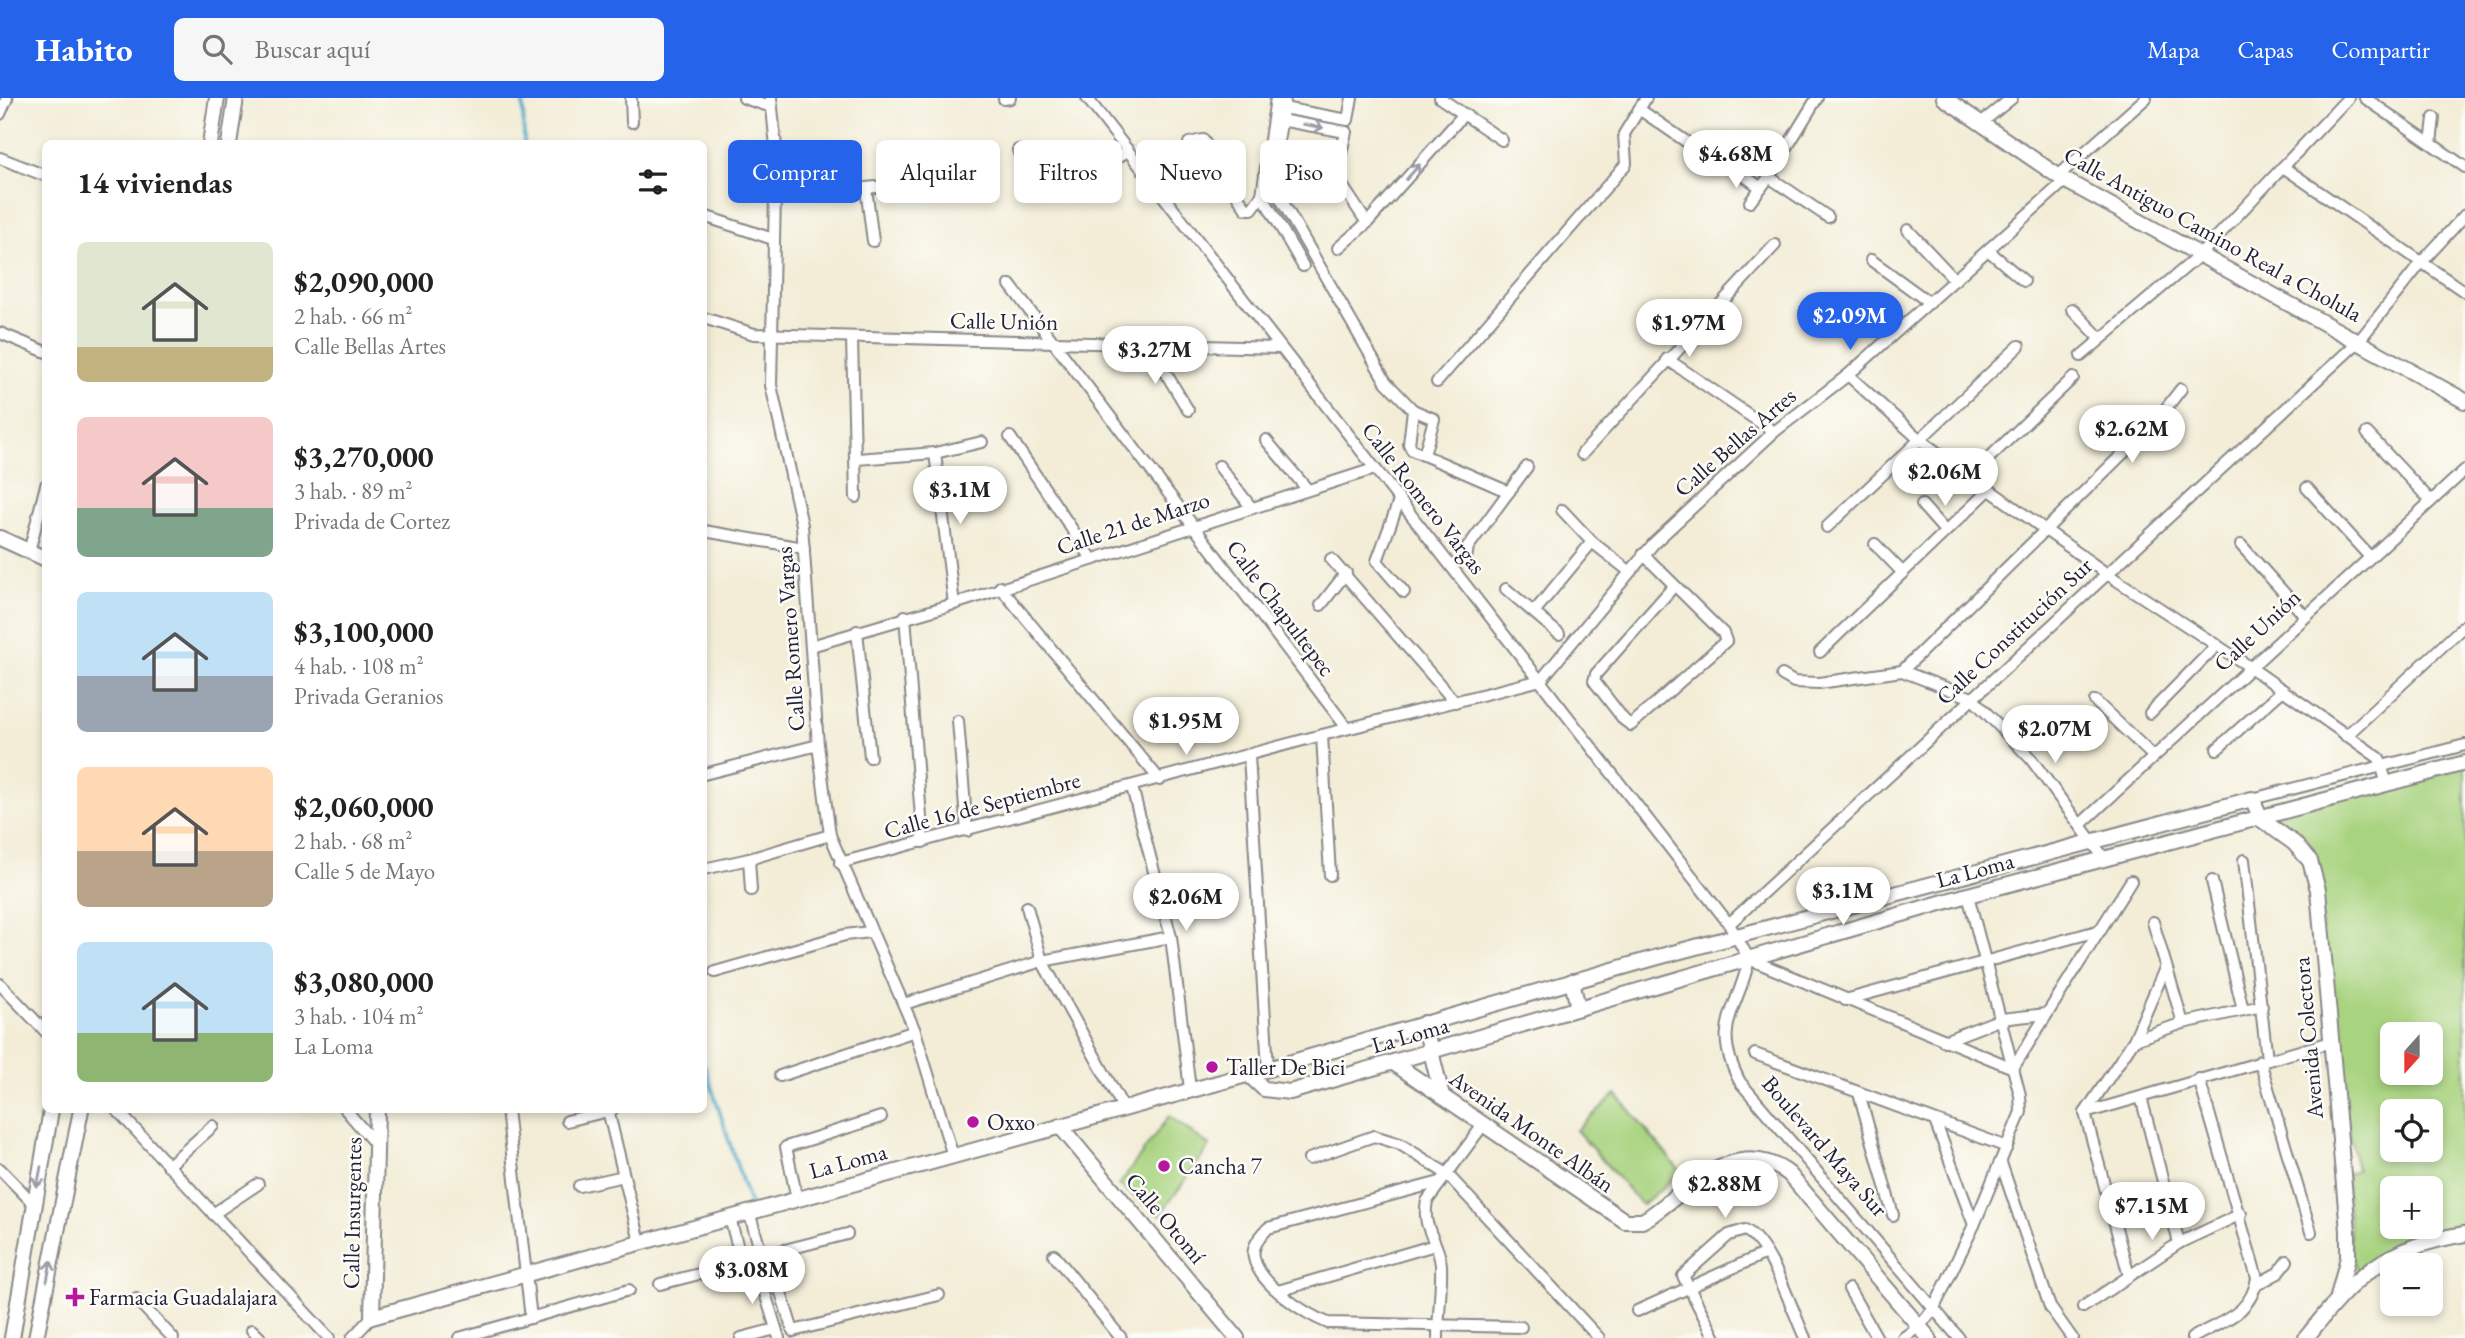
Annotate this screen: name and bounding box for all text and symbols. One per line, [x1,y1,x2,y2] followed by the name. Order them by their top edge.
[174,18,664,81] search box
[35,28,132,71] text: Habito
[198,30,236,68] icon: search
[254,32,370,66] text: Buscar aquí
[2147,34,2199,65] text: Mapa
[2237,34,2293,65] text: Capas
[2331,34,2430,65] text: Compartir
[1301,120,1324,133] one-way arrow
[1679,130,1793,190] pin: $4.68M
[1699,138,1773,168] text: $4.68M
[2059,139,2368,329] street label: Calle Antiguo Camino Real a Cholula
[728,140,862,203] chip: Comprar
[876,140,1000,203] chip: Alquilar
[1014,140,1122,203] chip: Filtros
[1136,140,1246,203] chip: Nuevo
[1260,140,1347,203] chip: Piso
[77,163,233,202] text: 14 viviendas
[634,163,672,201] icon: filters
[1404,164,1421,181] one-way arrow
[294,262,434,301] text: $2,090,000
[133,270,217,354] icon: home
[1793,292,1907,352] pin: $2.09M
[1632,300,1746,359] pin: $1.97M
[1813,300,1887,330] text: $2.09M
[294,301,413,331] text: 2 hab. · 66 m²
[950,305,1058,337] street label: Calle Unión
[1652,307,1726,337] text: $1.97M
[1098,327,1212,386] pin: $3.27M
[294,331,446,361] text: Calle Bellas Artes
[1118,334,1192,364] text: $3.27M
[1668,381,1802,503] street label: Calle Bellas Artes
[2075,406,2189,465] pin: $2.62M
[2095,413,2169,443] text: $2.62M
[1355,416,1493,580] street label: Calle Romero Vargas
[294,437,434,476] text: $3,270,000
[133,445,217,529] icon: home
[1888,448,2002,508] pin: $2.06M
[1908,456,1982,486] text: $2.06M
[911,466,1009,526] pin: $3.1M
[929,474,991,504] text: $3.1M
[294,476,413,506] text: 3 hab. · 89 m²
[1053,484,1213,562] street label: Calle 21 de Marzo
[294,506,450,536] text: Privada de Cortez
[1220,534,1342,682] street label: Calle Chapultepec
[769,546,811,732] street label: Calle Romero Vargas
[1929,551,2099,711] street label: Calle Constitución Sur
[2207,582,2307,678] street label: Calle Unión
[294,612,434,651] text: $3,100,000
[133,620,217,704] icon: home
[294,651,424,681] text: 4 hab. · 108 m²
[294,681,444,711] text: Privada Geranios
[1129,698,1243,757] pin: $1.95M
[1149,705,1223,735] text: $1.95M
[1998,706,2112,765] pin: $2.07M
[2018,713,2092,743] text: $2.07M
[881,764,1083,846] street label: Calle 16 de Septiembre
[294,787,434,826] text: $2,060,000
[133,795,217,879] icon: home
[294,826,413,856] text: 2 hab. · 68 m²
[1933,845,2018,895] street label: La Loma
[294,856,435,886] text: Calle 5 de Mayo
[1794,868,1892,927] pin: $3.1M
[1129,874,1243,933] pin: $2.06M
[1812,875,1874,905] text: $3.1M
[1149,881,1223,911] text: $2.06M
[2286,955,2330,1121] street label: Avenida Colectora
[294,962,434,1001] text: $3,080,000
[133,970,217,1054] icon: home
[294,1001,424,1031] text: 3 hab. · 104 m²
[1368,1009,1453,1060] street label: La Loma
[2380,1022,2443,1085] north arrow
[2380,1022,2443,1316] map controls
[294,1031,373,1061] text: La Loma
[1226,1052,1346,1082] place label: Taller De Bici
[1204,1059,1220,1075] marker: Taller De Bici
[1443,1062,1620,1199] street label: Avenida Monte Albán
[1755,1069,1895,1223] street label: Boulevard Maya Sur
[2380,1099,2443,1162] button: locate
[987,1107,1035,1137] place label: Oxxo
[965,1114,981,1130] marker: Oxxo
[806,1136,891,1186] street label: La Loma
[336,1137,368,1289] street label: Calle Insurgentes
[1178,1151,1263,1181] place label: Cancha 7
[1156,1158,1172,1174] marker: Cancha 7
[1668,1160,1782,1220] pin: $2.88M
[31,1165,45,1188] one-way arrow
[1119,1166,1213,1270] street label: Calle Otomí
[1688,1168,1762,1198] text: $2.88M
[2380,1176,2443,1239] button: +
[2095,1182,2209,1242] pin: $7.15M
[2115,1190,2189,1220] text: $7.15M
[695,1246,809,1306] pin: $3.08M
[2380,1253,2443,1316] button: −
[715,1254,789,1284] text: $3.08M
[43,1260,57,1283] one-way arrow
[89,1282,278,1312] place label: Farmacia Guadalajara
[67,1289,83,1305] marker: Farmacia Guadalajara

